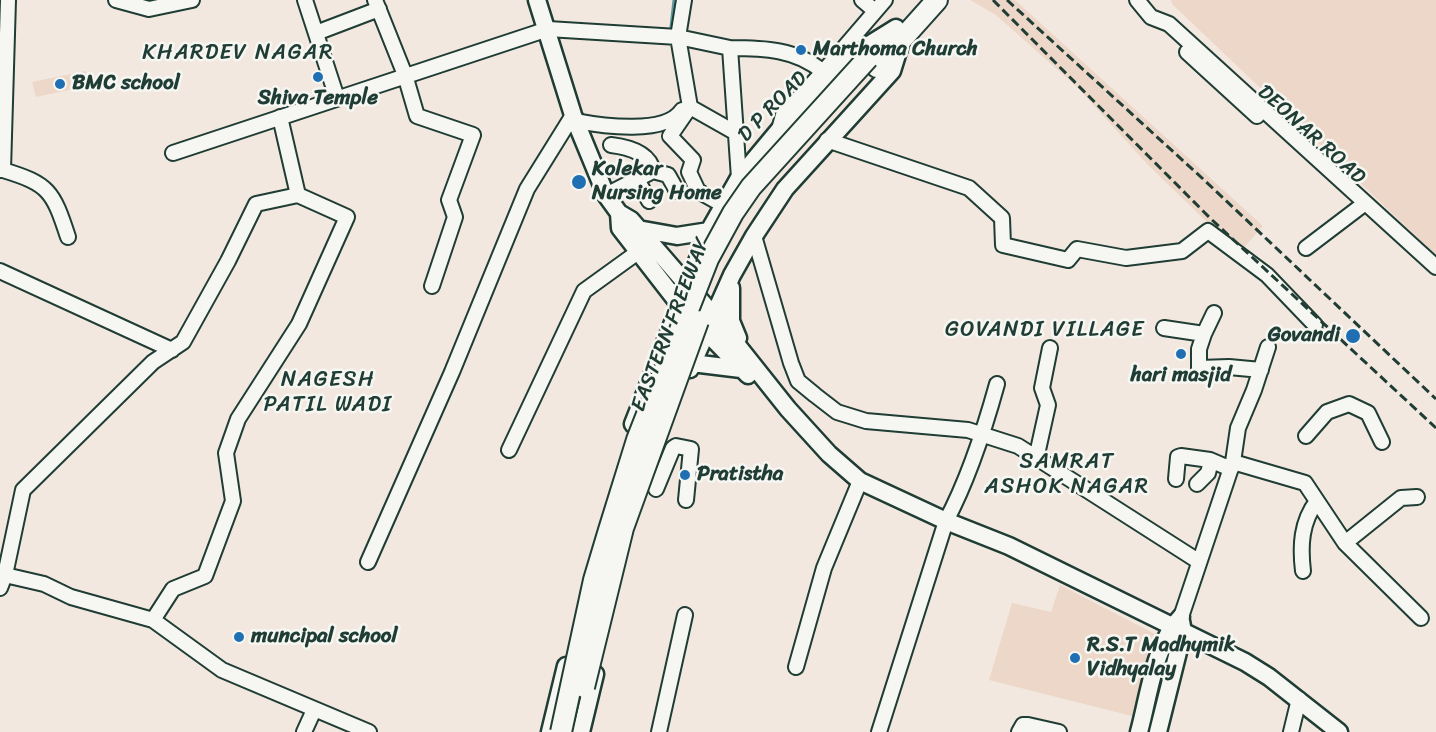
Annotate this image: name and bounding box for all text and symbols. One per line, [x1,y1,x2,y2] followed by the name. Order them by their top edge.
[813,37,978,63] place label: Marthoma Church
[143,40,333,66] district label: KHARDEV NAGAR
[794,43,808,57] marker: Marthoma Church
[733,66,813,148] street label: D P ROAD
[311,70,325,84] marker: Shiva Temple
[72,71,180,97] place label: BMC school
[53,77,67,91] marker: BMC school
[1252,80,1370,190] street label: DEONAR ROAD
[258,86,378,112] place label: Shiva Temple
[592,157,722,207] place label: Kolekar Nursing Home
[570,173,588,191] marker: Kolekar Nursing Home
[626,235,716,415] street label: EASTERN FREEWAY
[944,317,1146,343] district label: GOVANDI VILLAGE
[1268,323,1340,349] place label: Govandi
[1344,327,1362,345] marker: Govandi
[1174,347,1188,361] marker: hari masjid
[1131,363,1231,389] place label: hari masjid
[266,367,390,418] district label: NAGESH PATIL WADI
[985,449,1149,500] district label: SAMRAT ASHOK NAGAR
[697,462,783,488] place label: Pratistha
[678,468,692,482] marker: Pratistha
[251,624,398,650] place label: muncipal school
[232,630,246,644] marker: muncipal school
[1087,633,1235,683] place label: R.S.T Madhymik Vidhyalay
[1068,651,1082,665] marker: R.S.T Madhymik Vidhyalay

